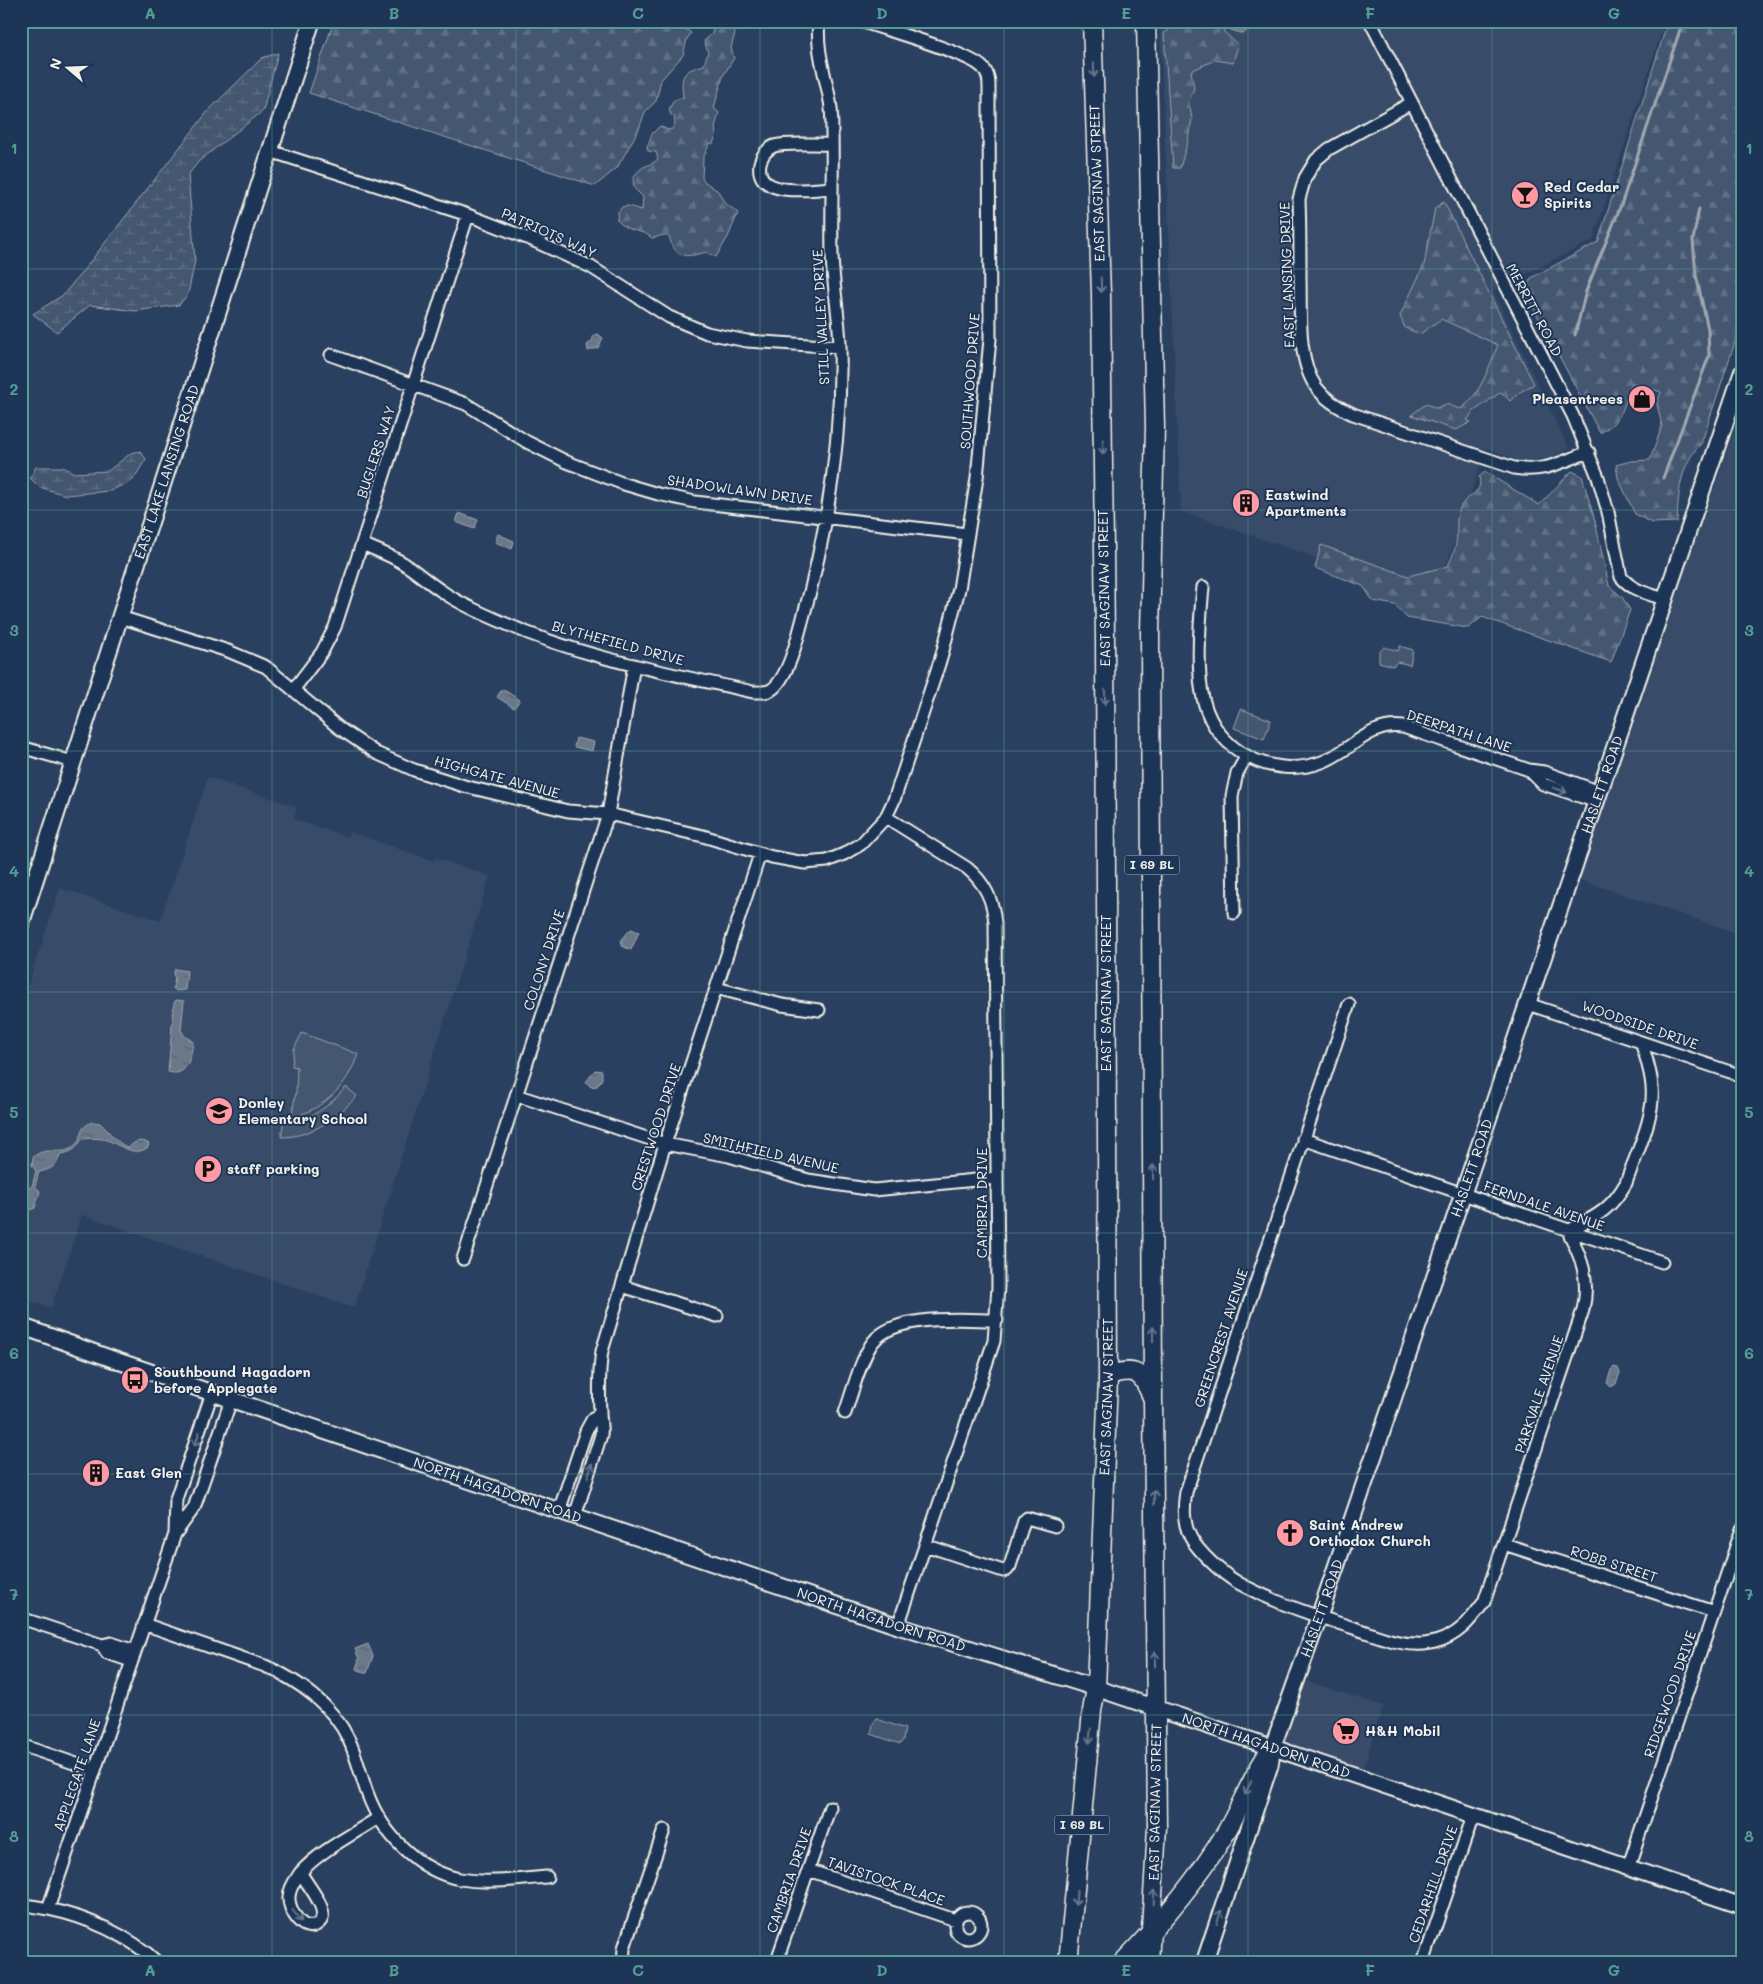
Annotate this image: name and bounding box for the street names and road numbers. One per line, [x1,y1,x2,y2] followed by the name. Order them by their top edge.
[1084,104,1109,262] street label: EAST SAGINAW STREET
[1274,202,1299,348] street label: EAST LANSING DRIVE
[499,203,600,262] street label: PATRIOTS WAY
[807,249,834,385] street label: STILL VALLEY DRIVE
[1502,260,1567,360] street label: MERRITT ROAD
[955,312,984,450] street label: SOUTHWOOD DRIVE
[129,382,203,561] street label: EAST LAKE LANSING ROAD
[352,403,399,501] street label: BUGLERS WAY
[666,470,814,509] street label: SHADOWLAWN DRIVE
[1093,509,1114,667] street label: EAST SAGINAW STREET
[550,616,686,669] street label: BLYTHEFIELD DRIVE
[1404,705,1514,756] street label: DEERPATH LANE
[1576,733,1627,836] street label: HASLETT ROAD
[432,751,562,802] street label: HIGHGATE AVENUE
[1124,856,1180,874] road number: I 69 BL
[518,907,569,1013] street label: COLONY DRIVE
[1096,914,1115,1072] street label: EAST SAGINAW STREET
[1579,996,1701,1053] street label: WOODSIDE DRIVE
[626,1061,685,1193] street label: CRESTWOOD DRIVE
[1446,1116,1497,1220] street label: HASLETT ROAD
[701,1128,841,1177] street label: SMITHFIELD AVENUE
[972,1148,991,1258] street label: CAMBRIA DRIVE
[1481,1176,1607,1235] street label: FERNDALE AVENUE
[1189,1266,1252,1410] street label: GREENCREST AVENUE
[1094,1318,1117,1476] street label: EAST SAGINAW STREET
[1509,1332,1568,1455] street label: PARKVALE AVENUE
[411,1452,584,1527] street label: NORTH HAGADORN ROAD
[1568,1541,1660,1587] street label: ROBB STREET
[1295,1557,1347,1660] street label: HASLETT ROAD
[795,1582,968,1656] street label: NORTH HAGADORN ROAD
[1639,1628,1700,1760] street label: RIDGEWOOD DRIVE
[1180,1708,1353,1782] street label: NORTH HAGADORN ROAD
[48,1716,105,1834] street label: APPLEGATE LANE
[1144,1723,1165,1881] street label: EAST SAGINAW STREET
[1054,1816,1110,1834] road number: I 69 BL
[1403,1822,1462,1945] street label: CEDARHILL DRIVE
[762,1824,816,1935] street label: CAMBRIA DRIVE
[825,1852,947,1910] street label: TAVISTOCK PLACE

